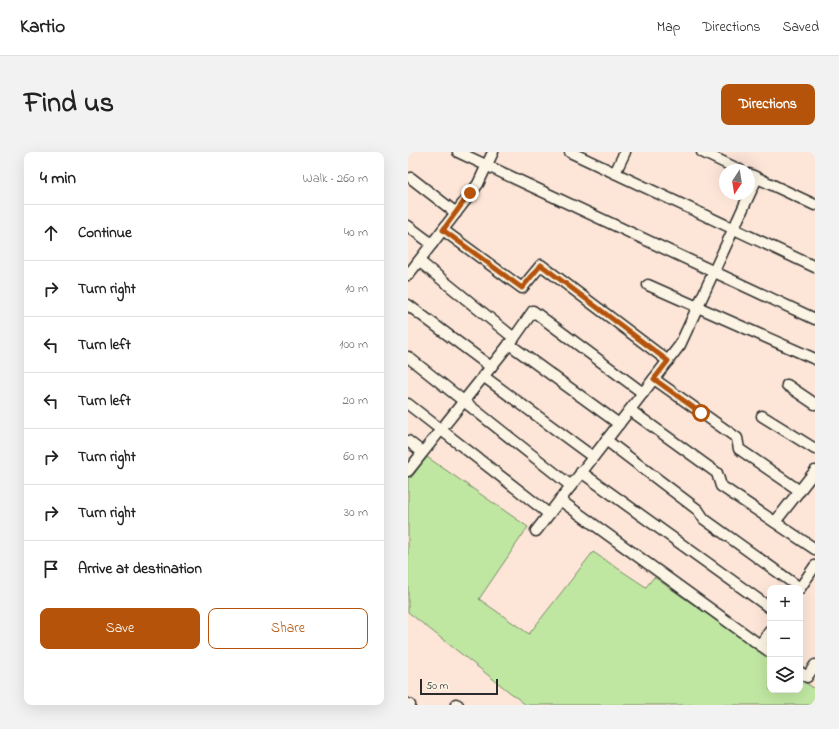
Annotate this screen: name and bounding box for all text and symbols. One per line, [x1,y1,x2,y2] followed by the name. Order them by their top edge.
[20,14,65,41] text: Kartio
[657,17,680,38] text: Map
[702,17,760,38] text: Directions
[782,17,819,38] text: Saved
[24,84,114,125] text: Find us
[721,84,815,125] button: Directions
[719,164,755,200] north arrow
[40,166,76,191] text: 4 min
[303,169,368,188] text: Walk · 260 m
[461,184,479,202] route end
[40,222,62,244] icon: ahead
[78,222,132,244] text: Continue
[344,223,368,242] text: 40 m
[40,278,62,300] icon: right
[78,278,136,300] text: Turn right
[345,279,368,298] text: 10 m
[40,334,62,356] icon: left
[78,334,131,356] text: Turn left
[339,335,368,354] text: 100 m
[40,390,62,412] icon: left
[78,390,131,412] text: Turn left
[343,391,368,410] text: 20 m
[692,404,710,422] route start
[40,446,62,468] icon: right
[78,446,136,468] text: Turn right
[343,447,368,466] text: 60 m
[40,502,62,524] icon: right
[78,502,136,524] text: Turn right
[344,503,368,522] text: 30 m
[40,558,62,580] icon: arrive
[78,558,202,580] text: Arrive at destination
[767,585,803,693] map controls
[767,585,803,621] button: +
[40,608,200,649] button: Save
[208,608,368,649] button: Share
[767,621,803,657] button: −
[767,657,803,693] button: layers
[420,677,498,696] scale bar
[426,678,448,694] text: 50 m

